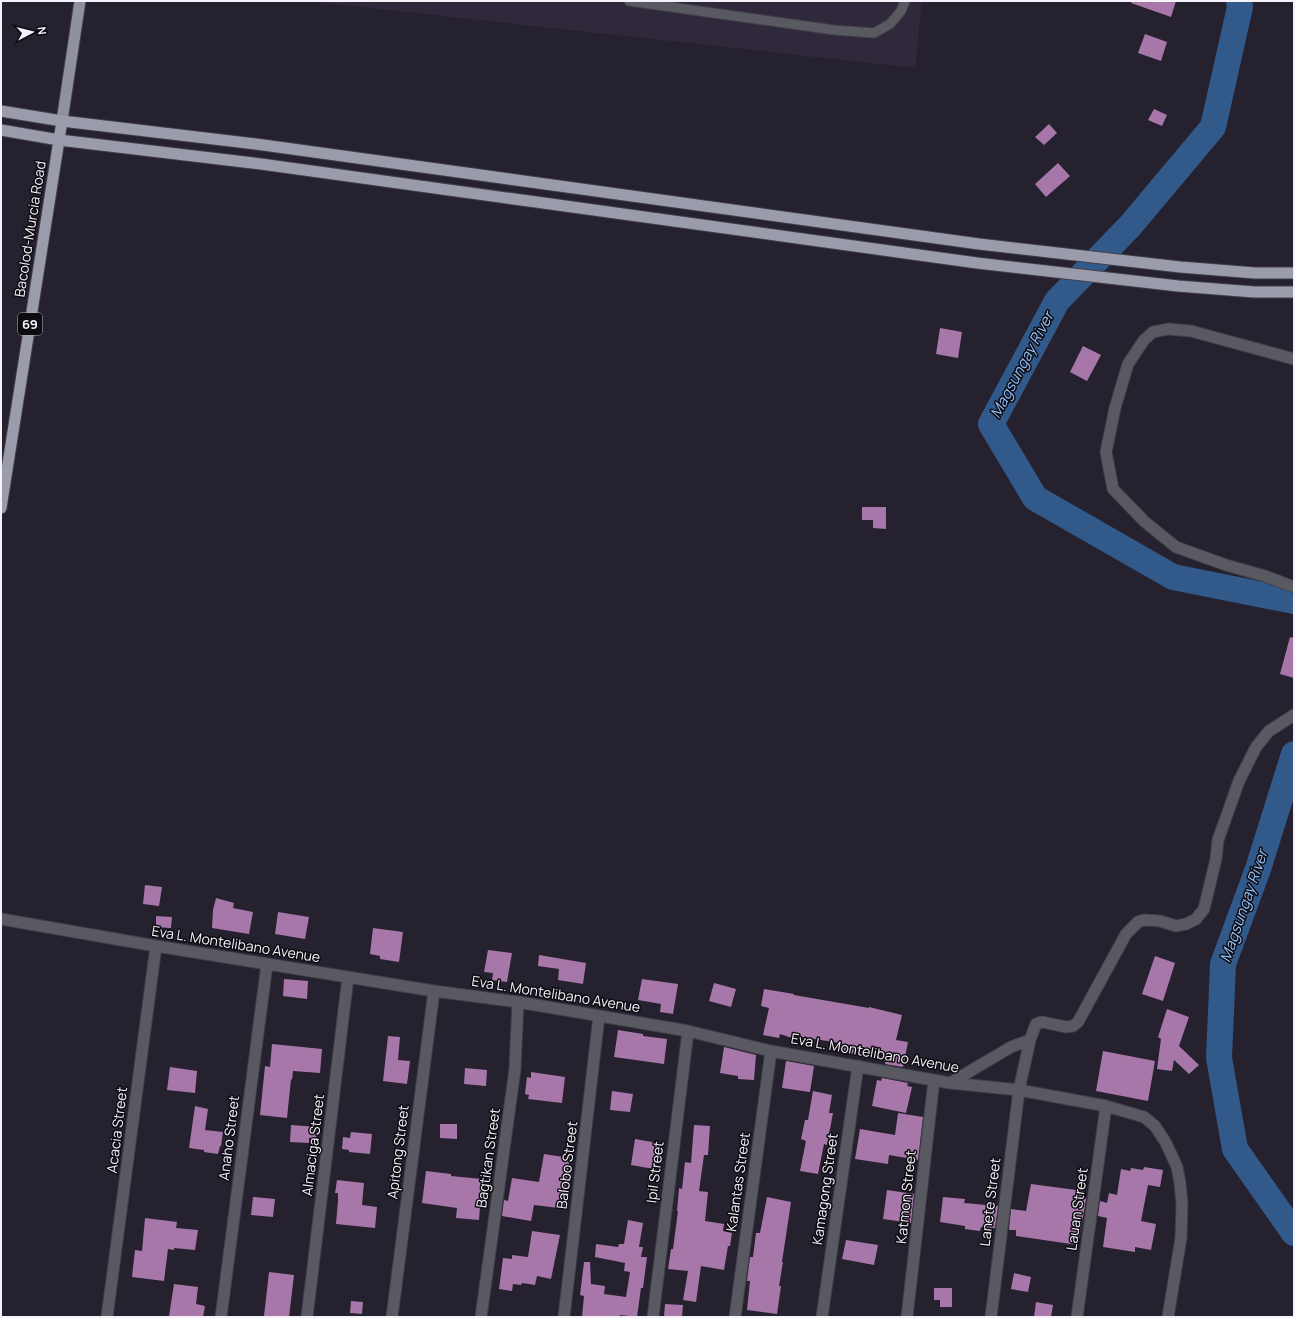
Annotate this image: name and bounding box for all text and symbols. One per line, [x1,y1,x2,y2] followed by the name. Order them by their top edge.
[12,12,52,52] north arrow
[34,26,50,36] text: N
[9,160,50,298] street label: Bacolod-Murcia Road
[985,306,1060,422] water label: Magsungay River
[18,313,42,335] road number: 69
[1214,844,1273,965] water label: Magsungay River
[150,921,322,966] street label: Eva L. Montelibano Avenue
[470,971,642,1016] street label: Eva L. Montelibano Avenue
[789,1028,961,1077] street label: Eva L. Montelibano Avenue
[102,1085,131,1174] street label: Acacia Street
[297,1092,328,1197] street label: Almaciga Street
[214,1094,243,1182] street label: Anaho Street
[382,1103,413,1200] street label: Apitong Street
[471,1106,504,1209] street label: Bagtikan Street
[552,1120,581,1210] street label: Balobo Street
[721,1131,754,1233] street label: Kalantas Street
[807,1131,842,1246] street label: Kamagong Street
[641,1140,668,1204] street label: Ipil Street
[891,1149,920,1245] street label: Katmon Street
[975,1156,1004,1247] street label: Lanete Street
[1061,1166,1092,1251] street label: Lauan Street

